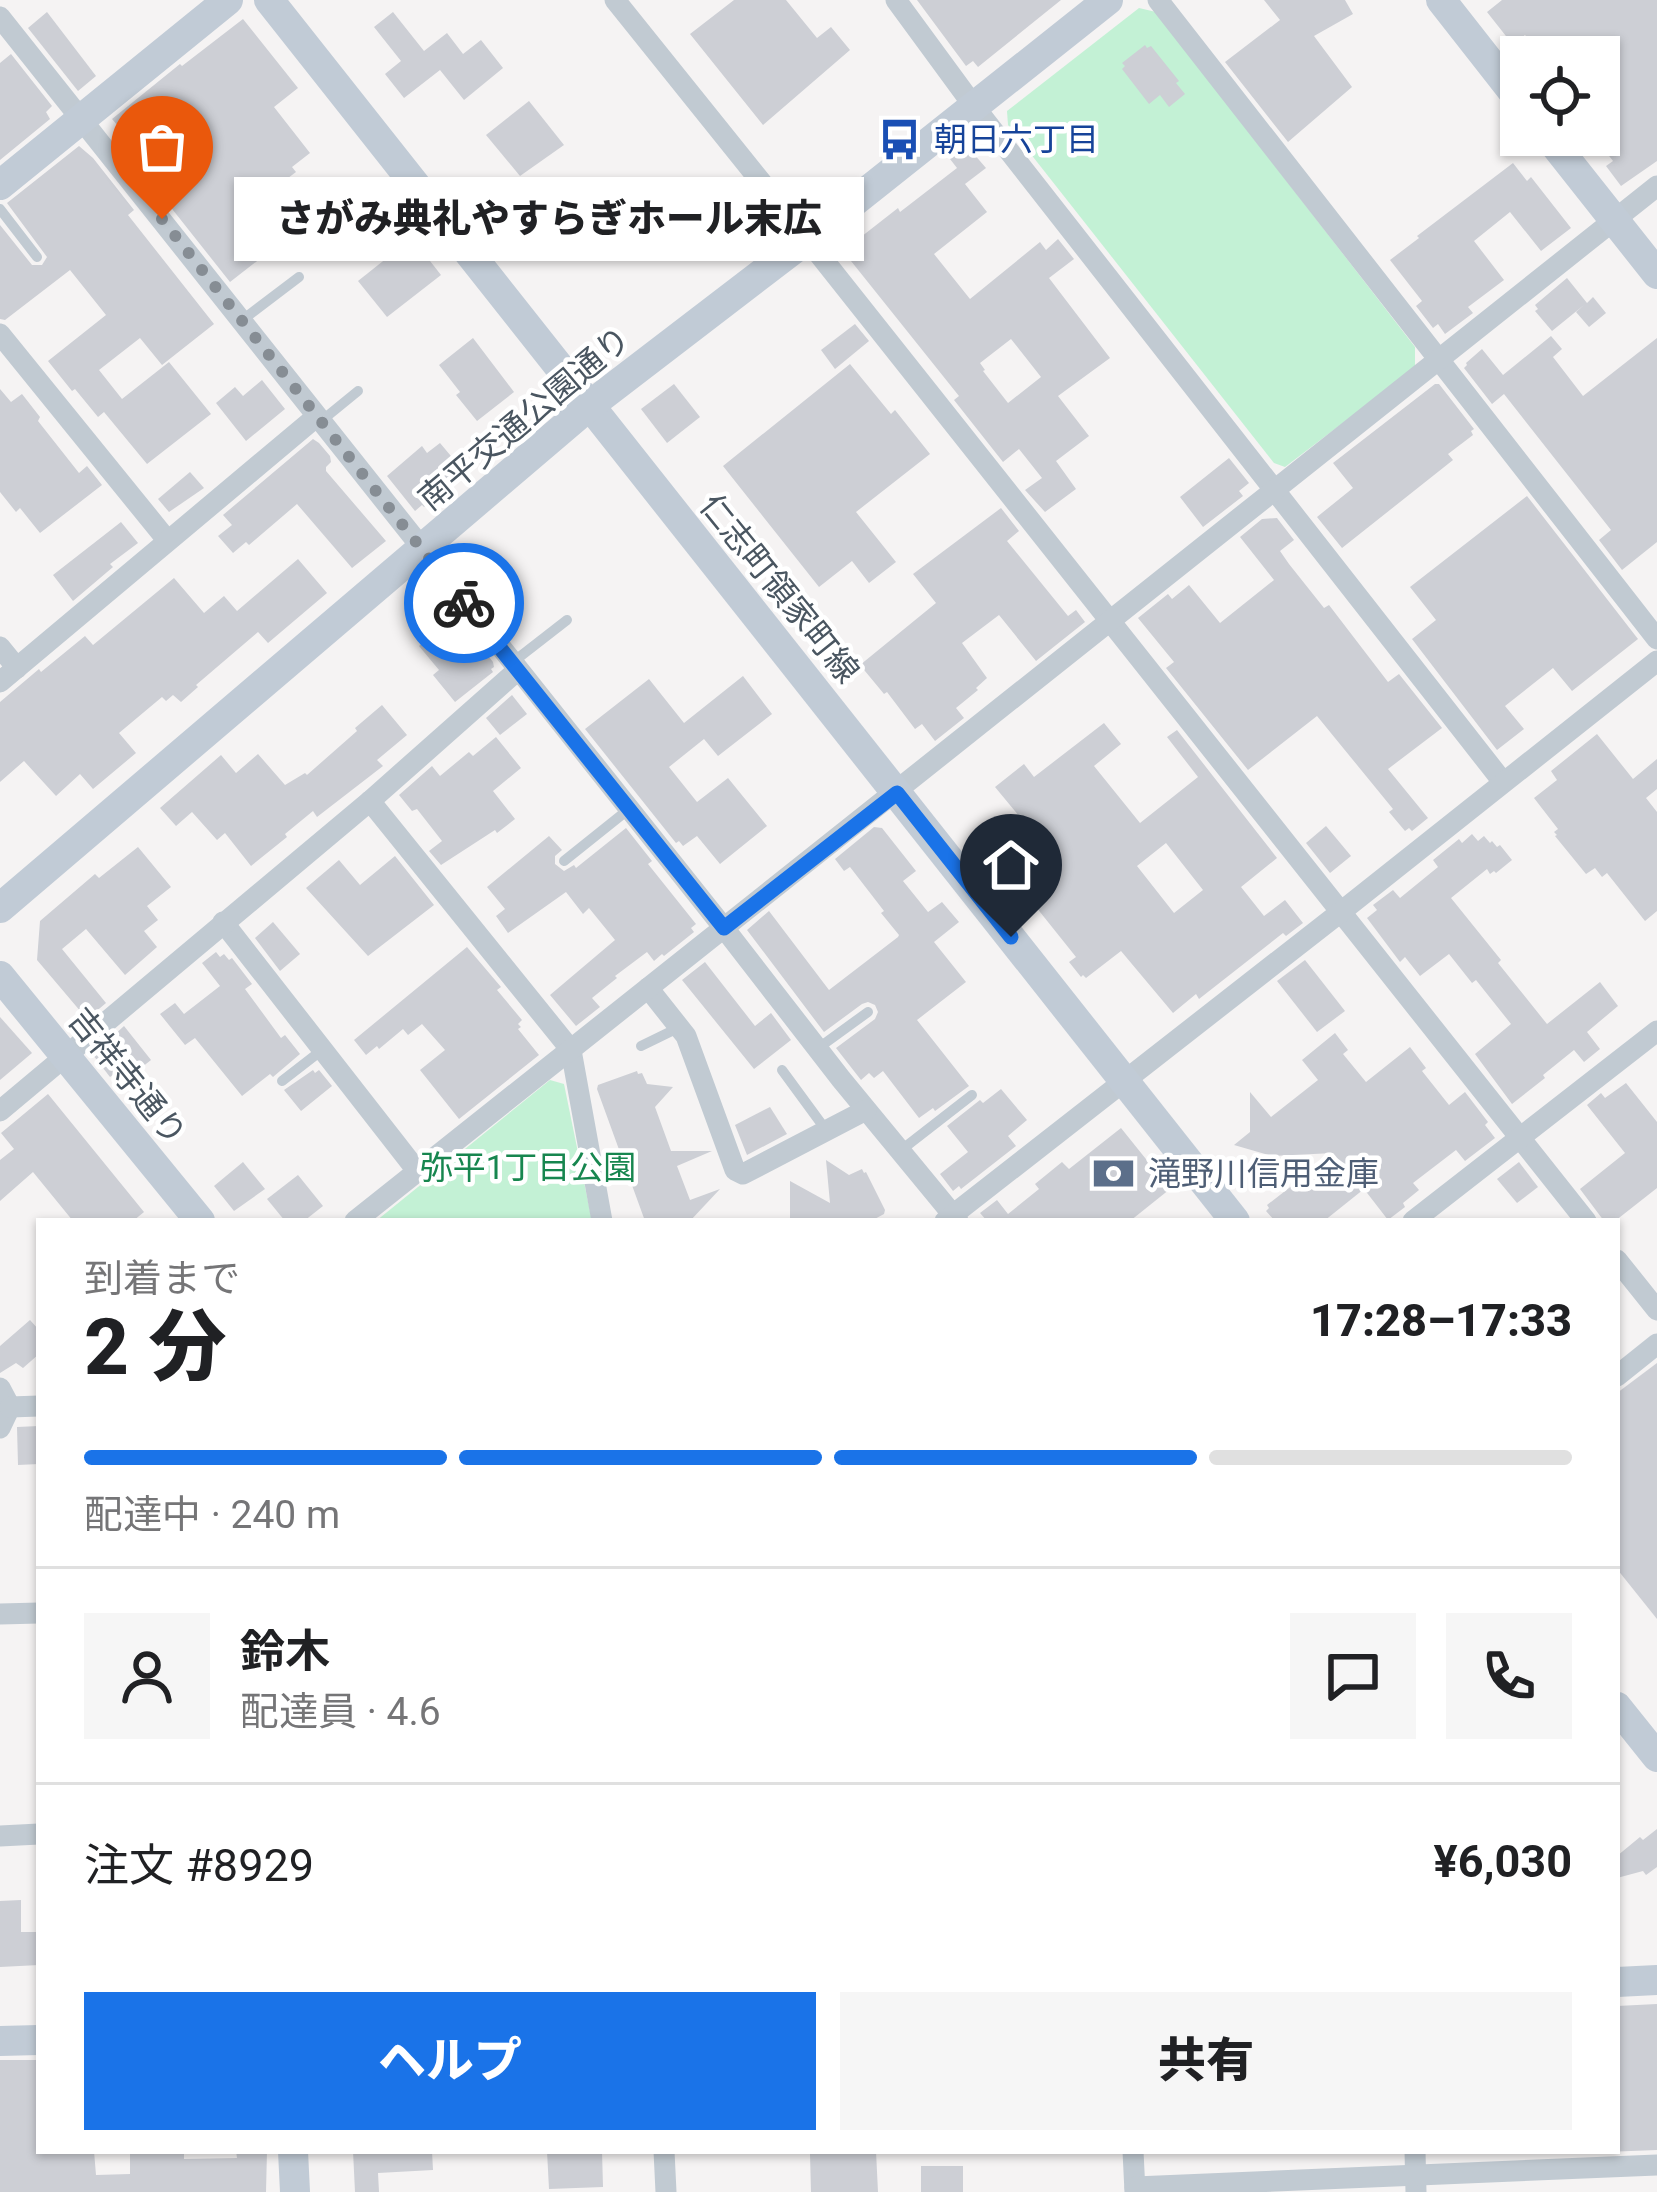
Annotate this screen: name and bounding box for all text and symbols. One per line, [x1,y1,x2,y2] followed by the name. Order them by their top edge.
[1500,36,1620,156] map controls
[1500,36,1620,156] button: locate
[111,96,213,219] pin
[129,114,195,180] icon: bag
[877,116,923,162] bus stop icon: 朝日六丁目
[934,120,1099,159] place label: 朝日六丁目
[234,177,864,261] callout: さがみ典礼やすらぎホール末広
[276,196,822,242] text: さがみ典礼やすらぎホール末広
[411,319,638,518] street label: 南平交通公園通り
[692,486,867,690] street label: 仁志町領家町線
[404,543,524,663] courier
[431,570,497,636] icon: bike
[960,814,1062,937] pin
[978,832,1044,898] icon: home
[61,1000,195,1153] street label: 吉祥寺通り
[420,1148,636,1187] park label: 弥平1丁目公園
[1091,1150,1137,1196] bank icon: 滝野川信用金庫
[1148,1154,1379,1193] place label: 滝野川信用金庫
[84,1256,240,1302] text: 到着まで
[1310,1294,1572,1347] text: 17:28–17:33
[84,1302,226,1393] text: 2 分
[84,1492,340,1538] text: 配達中 · 240 m
[84,1613,210,1739] button: person
[1290,1613,1416,1739] button: chat
[1446,1613,1572,1739] button: phone
[240,1625,330,1678] text: 鈴木
[240,1689,441,1735] text: 配達員 · 4.6
[1434,1835,1572,1888] text: ¥6,030
[84,1839,314,1892] text: 注文 #8929
[84,1992,816,2130] button: ヘルプ
[840,1992,1572,2130] button: 共有

